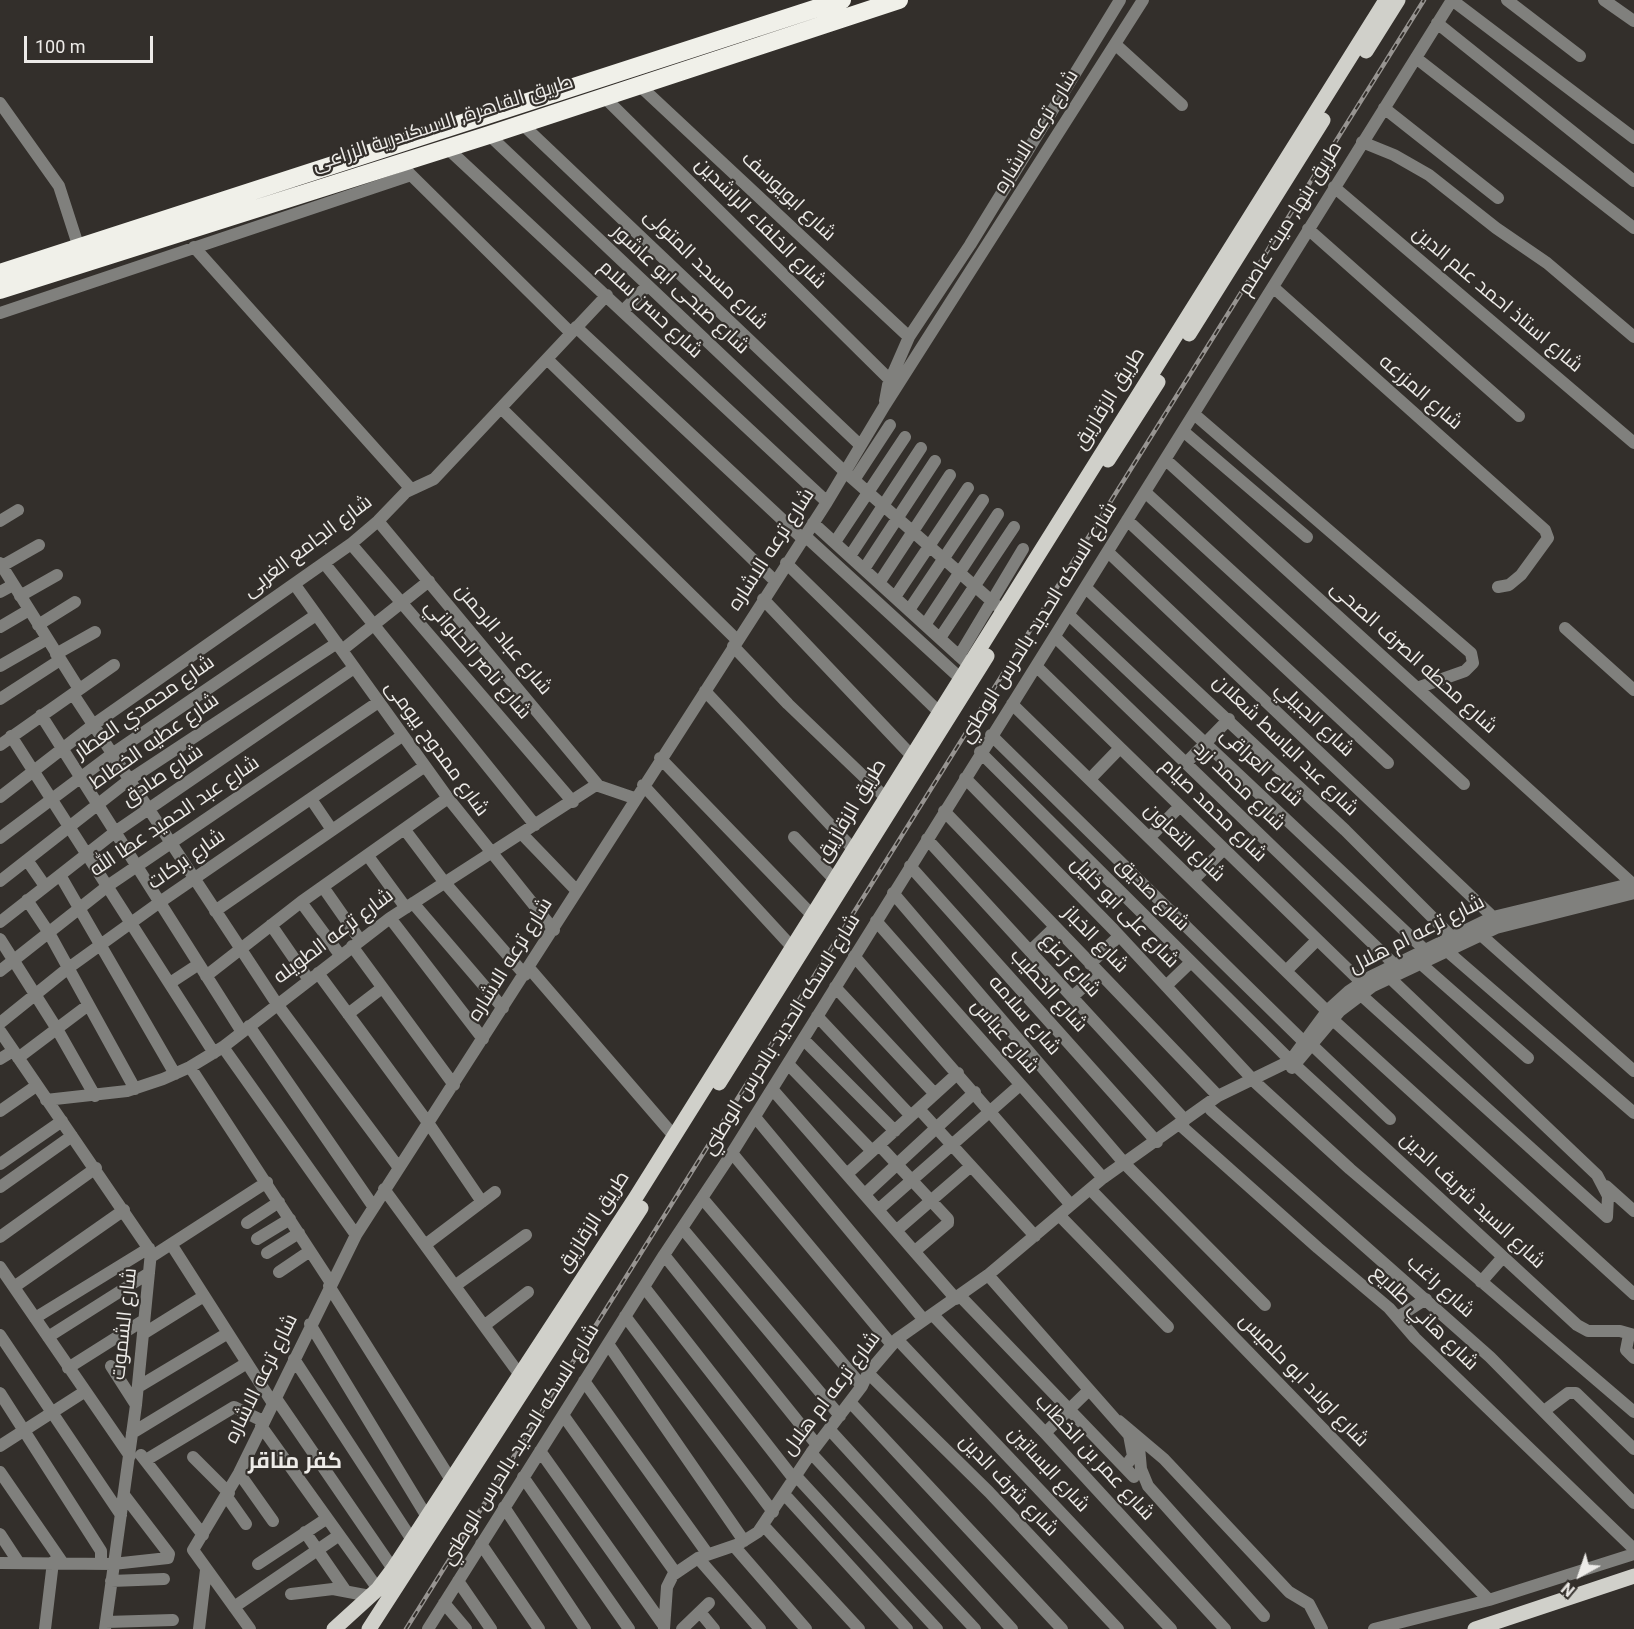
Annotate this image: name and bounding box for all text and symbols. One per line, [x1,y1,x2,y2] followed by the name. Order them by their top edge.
[27,24,156,62] scale bar
[35,36,86,57] text: 100 m
[989,66,1085,198] street label: شارع ترعه الاشاره
[309,70,577,178] street label: طريق القاهرة, الاسكندرية الزراعى
[1234,137,1348,301] street label: طريق بنها, ميت عاصم
[736,147,840,247] street label: شارع ابويوسف
[689,153,831,295] street label: شارع الخلفاء الراشدين
[638,205,772,335] street label: شارع مسجد المتولى
[606,220,754,360] street label: شارع صبحى ابو عاشور
[1407,222,1587,378] street label: شارع استاذ احمد علم الدين
[593,256,707,364] street label: شارع حسن سلام
[1069,344,1151,454] street label: طريق الزقازيق
[1373,350,1467,436] street label: شارع المزرعه
[724,484,820,616] street label: شارع ترعه الاشاره
[239,491,377,603] street label: شارع الجامع الغربى
[955,498,1123,748] street label: شارع السكه الحديد بالحرس الوطني
[1324,577,1502,739] street label: شارع محطه الصرف الصحى
[450,580,556,700] street label: شارع عباد الرحمن
[419,595,535,725] street label: شارع ناصر الحلواني
[70,651,220,765] street label: شارع محمدي العطار
[1207,670,1363,822] street label: شارع عبد الباسط شعلان
[379,677,493,821] street label: شارع ممدوح بيومى
[1269,677,1359,763] street label: شارع الجبيلي
[86,689,224,795] street label: شارع عطيه الخطاط
[1215,724,1307,812] street label: شارع العراقى
[1188,737,1290,837] street label: شارع محمد زرد
[118,740,208,812] street label: شارع صادق
[86,751,264,883] street label: شارع عبد الحميد عطا الله
[1155,754,1271,868] street label: شارع محمد صيام
[812,755,892,867] street label: طريق الزقازيق
[1139,798,1229,888] street label: شارع التعاون
[144,825,230,895] street label: شارع بركات
[1065,852,1183,974] street label: شارع على ابو خليل
[1110,853,1194,937] street label: شارع صديق
[269,884,399,990] street label: شارع ترعه الطويله
[1345,891,1489,979] street label: شارع ترعه ام هلال
[463,894,559,1026] street label: شارع ترعه الاشاره
[1057,902,1133,978] street label: شارع الخباز
[698,910,866,1160] street label: شارع السكه الحديد بالحرس الوطني
[1035,929,1105,1003] street label: شارع زعزع
[1004,944,1092,1038] street label: شارع الخطيب
[983,971,1065,1061] street label: شارع سلامه
[965,995,1043,1079] street label: شارع عباس
[1395,1128,1549,1274] street label: شارع السيد شريف الدين
[552,1167,636,1277] street label: طريق الزقازيق
[1401,1250,1479,1324] street label: شارع راغب
[1365,1262,1483,1376] street label: شارع هاني طلايع
[107,1267,143,1381] street label: شارع الشموت
[1233,1309,1373,1453] street label: شارع اولاد ابو حلميس
[220,1310,304,1448] street label: شارع ترعه الاشاره
[437,1320,605,1570] street label: شارع السكه الحديد بالحرس الوطني
[778,1327,886,1461] street label: شارع ترعه ام هلال
[1029,1390,1159,1526] street label: شارع عمر بن الخطاب
[1002,1422,1094,1518] street label: شارع البساتين
[953,1430,1063,1542] street label: شارع شرف الدين
[248,1449,342,1475] district label: كفر مناقر
[1550,1545,1610,1605] north arrow
[1558,1578,1579,1600] text: N

